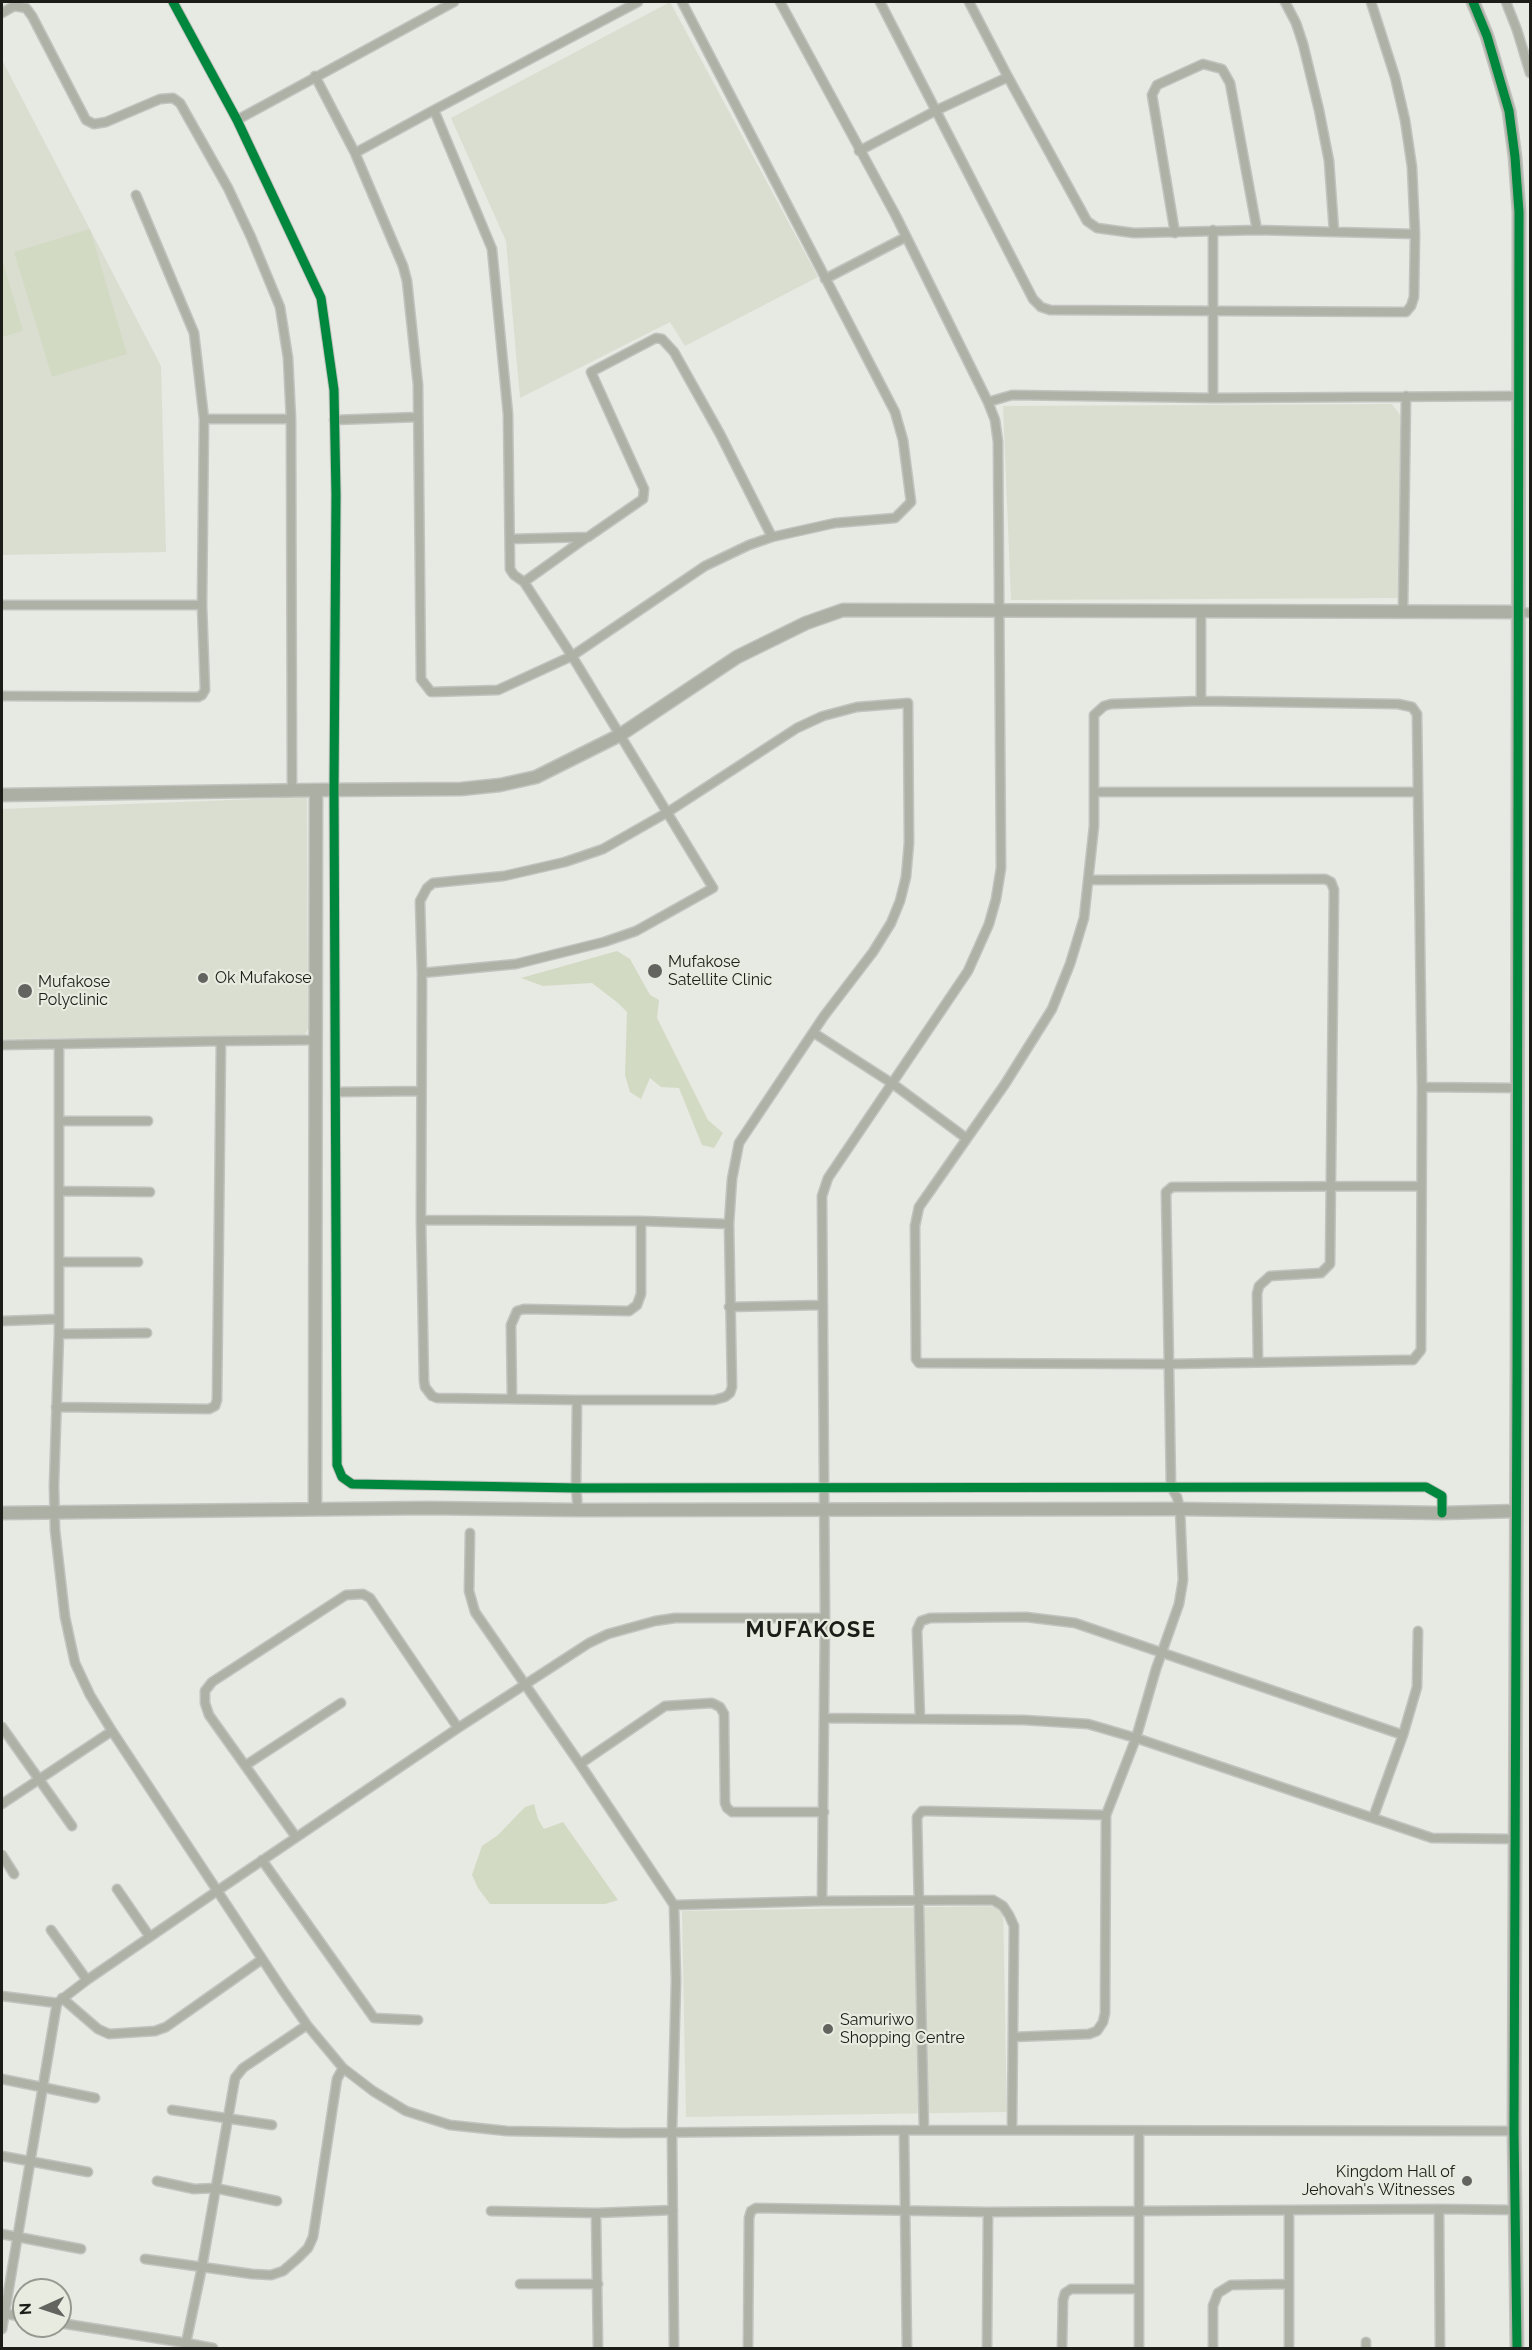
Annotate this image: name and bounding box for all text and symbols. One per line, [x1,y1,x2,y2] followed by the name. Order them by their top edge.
[668,952,772,990] place label: Mufakose Satellite Clinic
[646,962,664,980] marker: Mufakose Satellite Clinic
[215,968,312,988] place label: Ok Mufakose
[196,971,210,985] marker: Ok Mufakose
[38,972,110,1010] place label: Mufakose Polyclinic
[16,982,34,1000] marker: Mufakose Polyclinic
[746,1617,876,1643] district label: MUFAKOSE
[840,2010,965,2048] place label: Samuriwo Shopping Centre
[821,2022,835,2036] marker: Samuriwo Shopping Centre
[1302,2162,1455,2200] place label: Kingdom Hall of Jehovah's Witnesses
[1460,2174,1474,2188] marker: Kingdom Hall of Jehovah's Witnesses
[12,2278,72,2338] north arrow
[16,2302,35,2315] text: N

